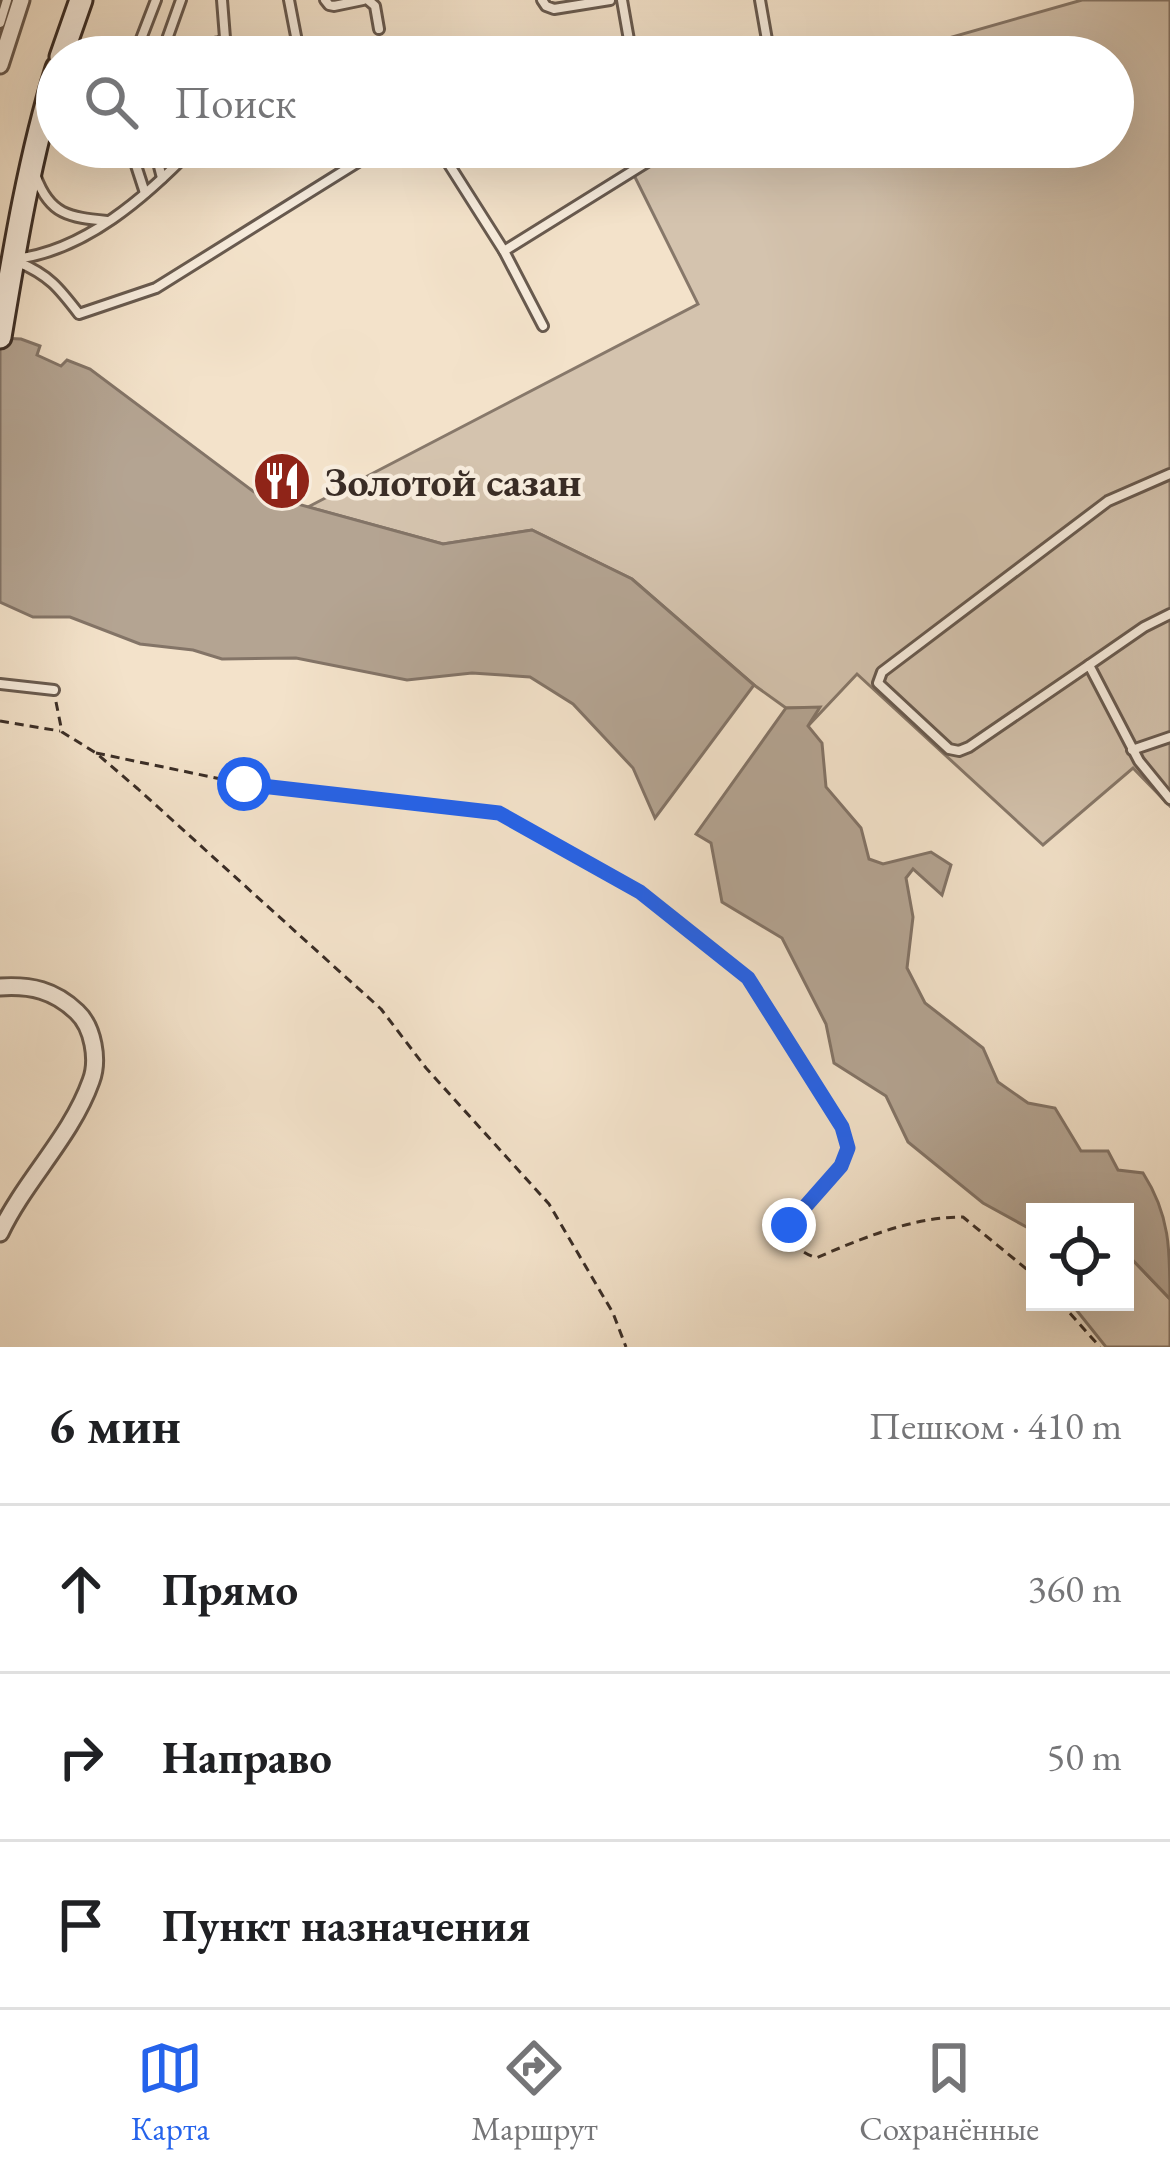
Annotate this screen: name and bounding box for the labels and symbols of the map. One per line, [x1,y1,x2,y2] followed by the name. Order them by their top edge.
[251,450,313,512] restaurant icon: Золотой сазан
[324,454,582,509] place label: Золотой сазан
[217,757,271,811] route start
[762,1198,816,1252] route end

